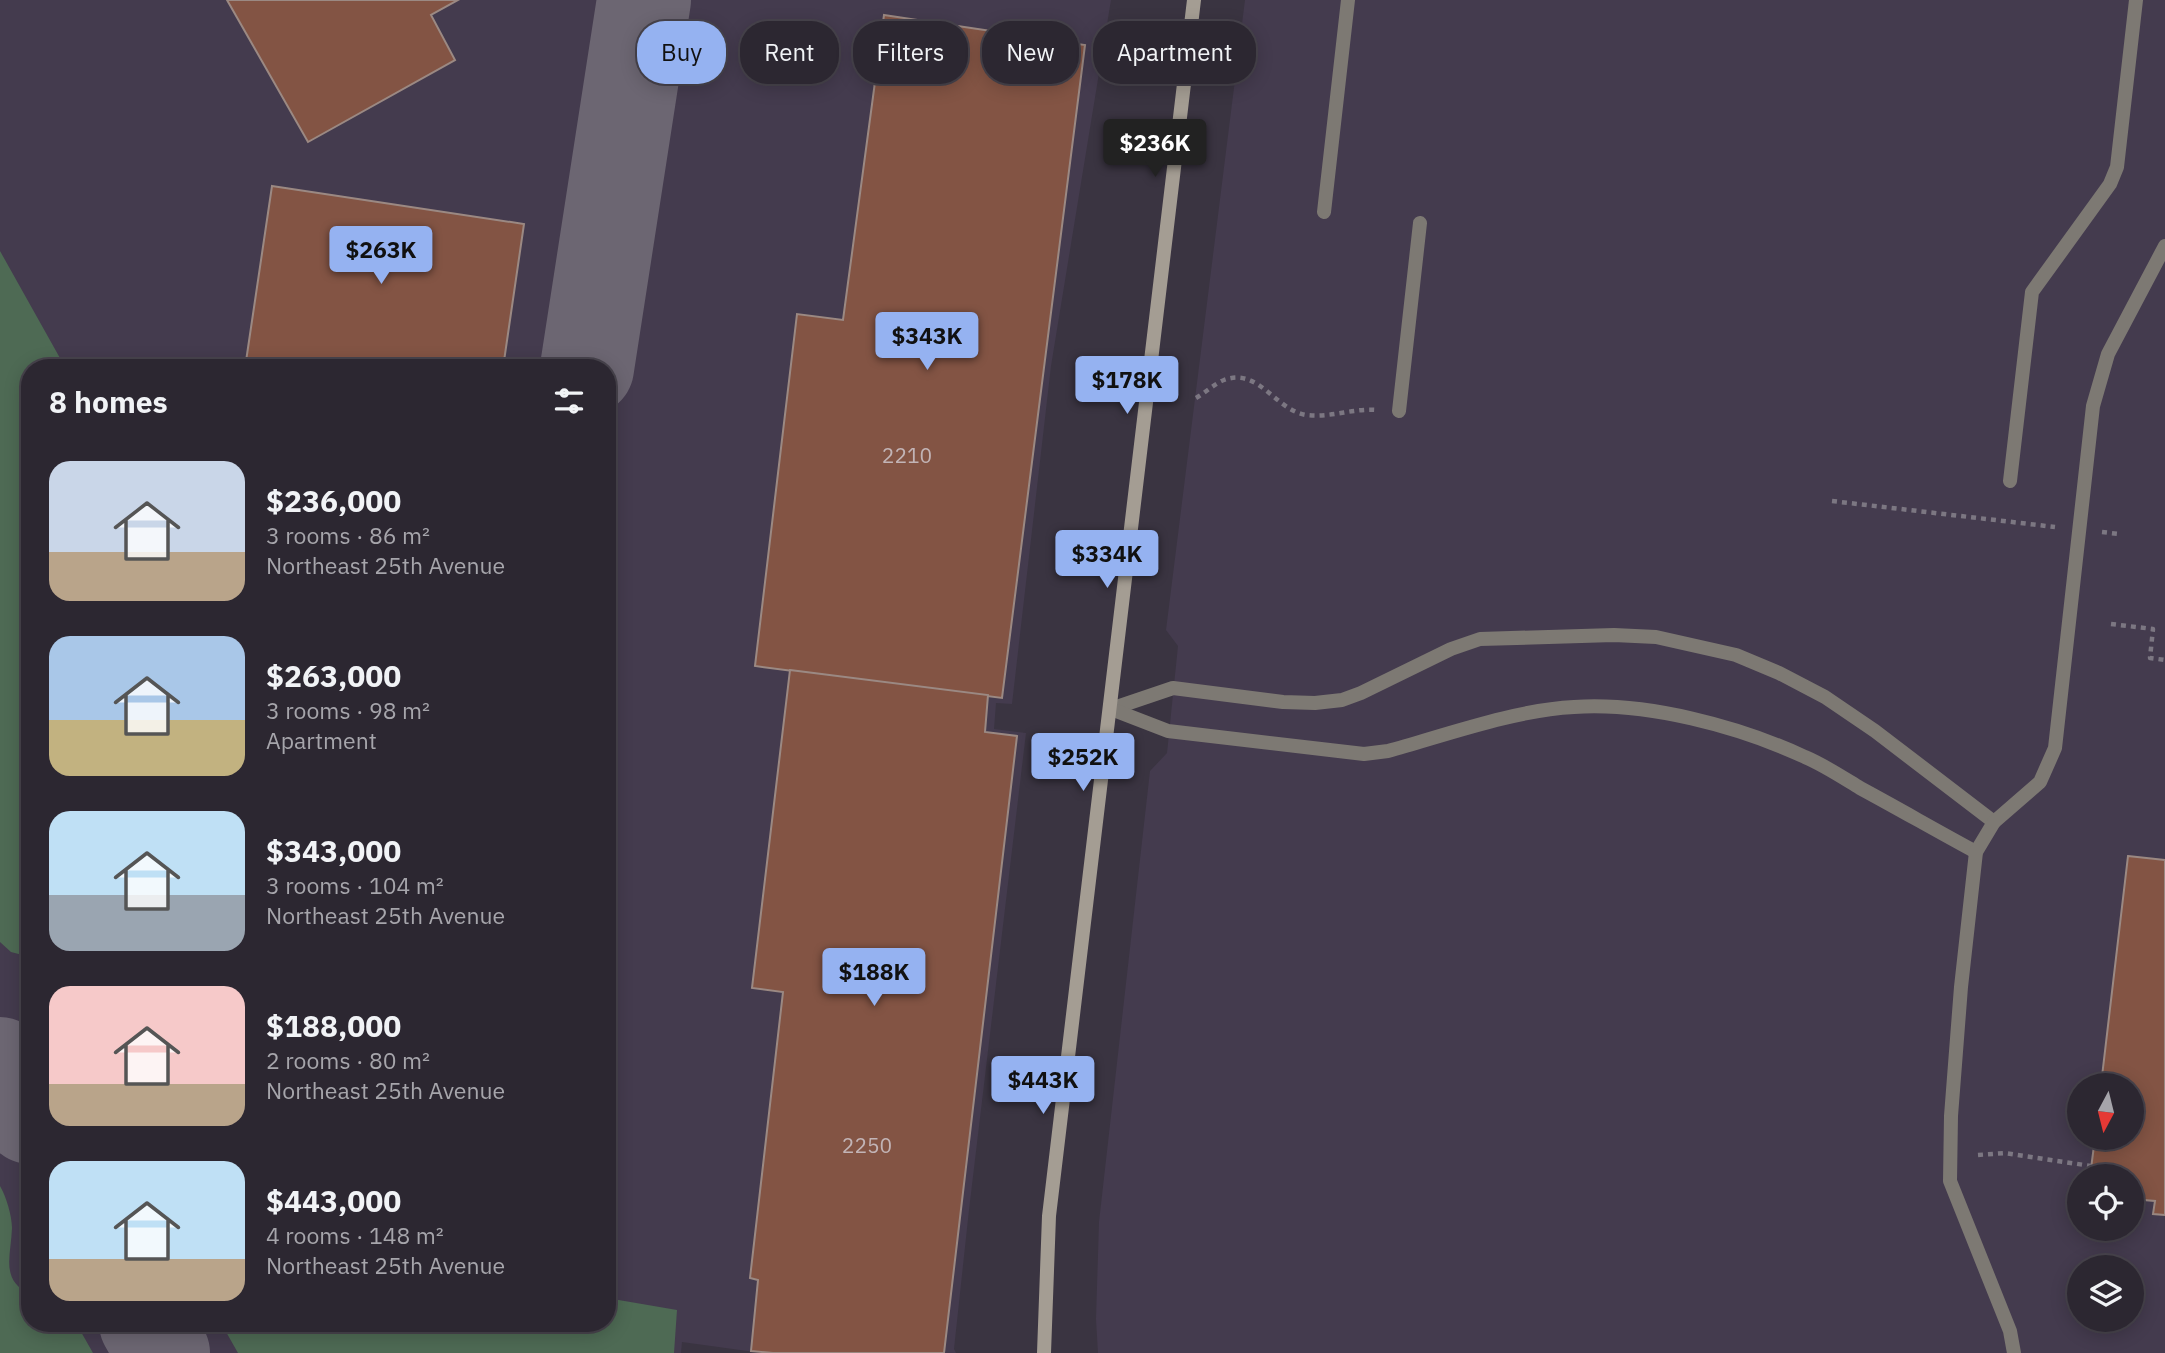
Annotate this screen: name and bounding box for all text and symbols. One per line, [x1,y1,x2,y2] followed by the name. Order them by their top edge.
[637,21,726,84] chip: Buy
[740,21,839,84] chip: Rent
[853,21,968,84] chip: Filters
[982,21,1079,84] chip: New
[1093,21,1256,84] chip: Apartment
[1106,120,1204,179] pin: $236K
[1119,127,1191,157] text: $236K
[332,226,430,286] pin: $263K
[345,234,417,264] text: $263K
[878,312,976,372] pin: $343K
[891,320,963,350] text: $343K
[1078,356,1176,416] pin: $178K
[1091,364,1163,394] text: $178K
[49,382,168,421] text: 8 homes
[550,382,588,420] icon: filters
[882,441,932,469] house number: 2210
[266,481,401,520] text: $236,000
[105,489,189,573] icon: home
[266,520,430,550] text: 3 rooms · 86 m²
[1058,530,1156,590] pin: $334K
[1071,538,1143,568] text: $334K
[266,550,505,580] text: Northeast 25th Avenue
[266,656,401,695] text: $263,000
[105,664,189,748] icon: home
[266,695,430,725] text: 3 rooms · 98 m²
[266,725,377,755] text: Apartment
[1034,734,1132,793] pin: $252K
[1047,741,1119,771] text: $252K
[266,831,401,870] text: $343,000
[105,839,189,923] icon: home
[266,870,444,900] text: 3 rooms · 104 m²
[266,900,505,930] text: Northeast 25th Avenue
[825,948,923,1008] pin: $188K
[838,956,910,986] text: $188K
[266,1006,401,1045] text: $188,000
[105,1014,189,1098] icon: home
[266,1045,430,1075] text: 2 rooms · 80 m²
[994,1056,1092,1116] pin: $443K
[1007,1064,1079,1094] text: $443K
[2067,1073,2144,1150] north arrow
[2067,1073,2144,1332] map controls
[266,1075,505,1105] text: Northeast 25th Avenue
[842,1131,892,1159] house number: 2250
[2067,1164,2144,1241] button: locate
[266,1181,401,1220] text: $443,000
[105,1189,189,1273] icon: home
[266,1220,444,1250] text: 4 rooms · 148 m²
[266,1250,505,1280] text: Northeast 25th Avenue
[2067,1255,2144,1332] button: layers

